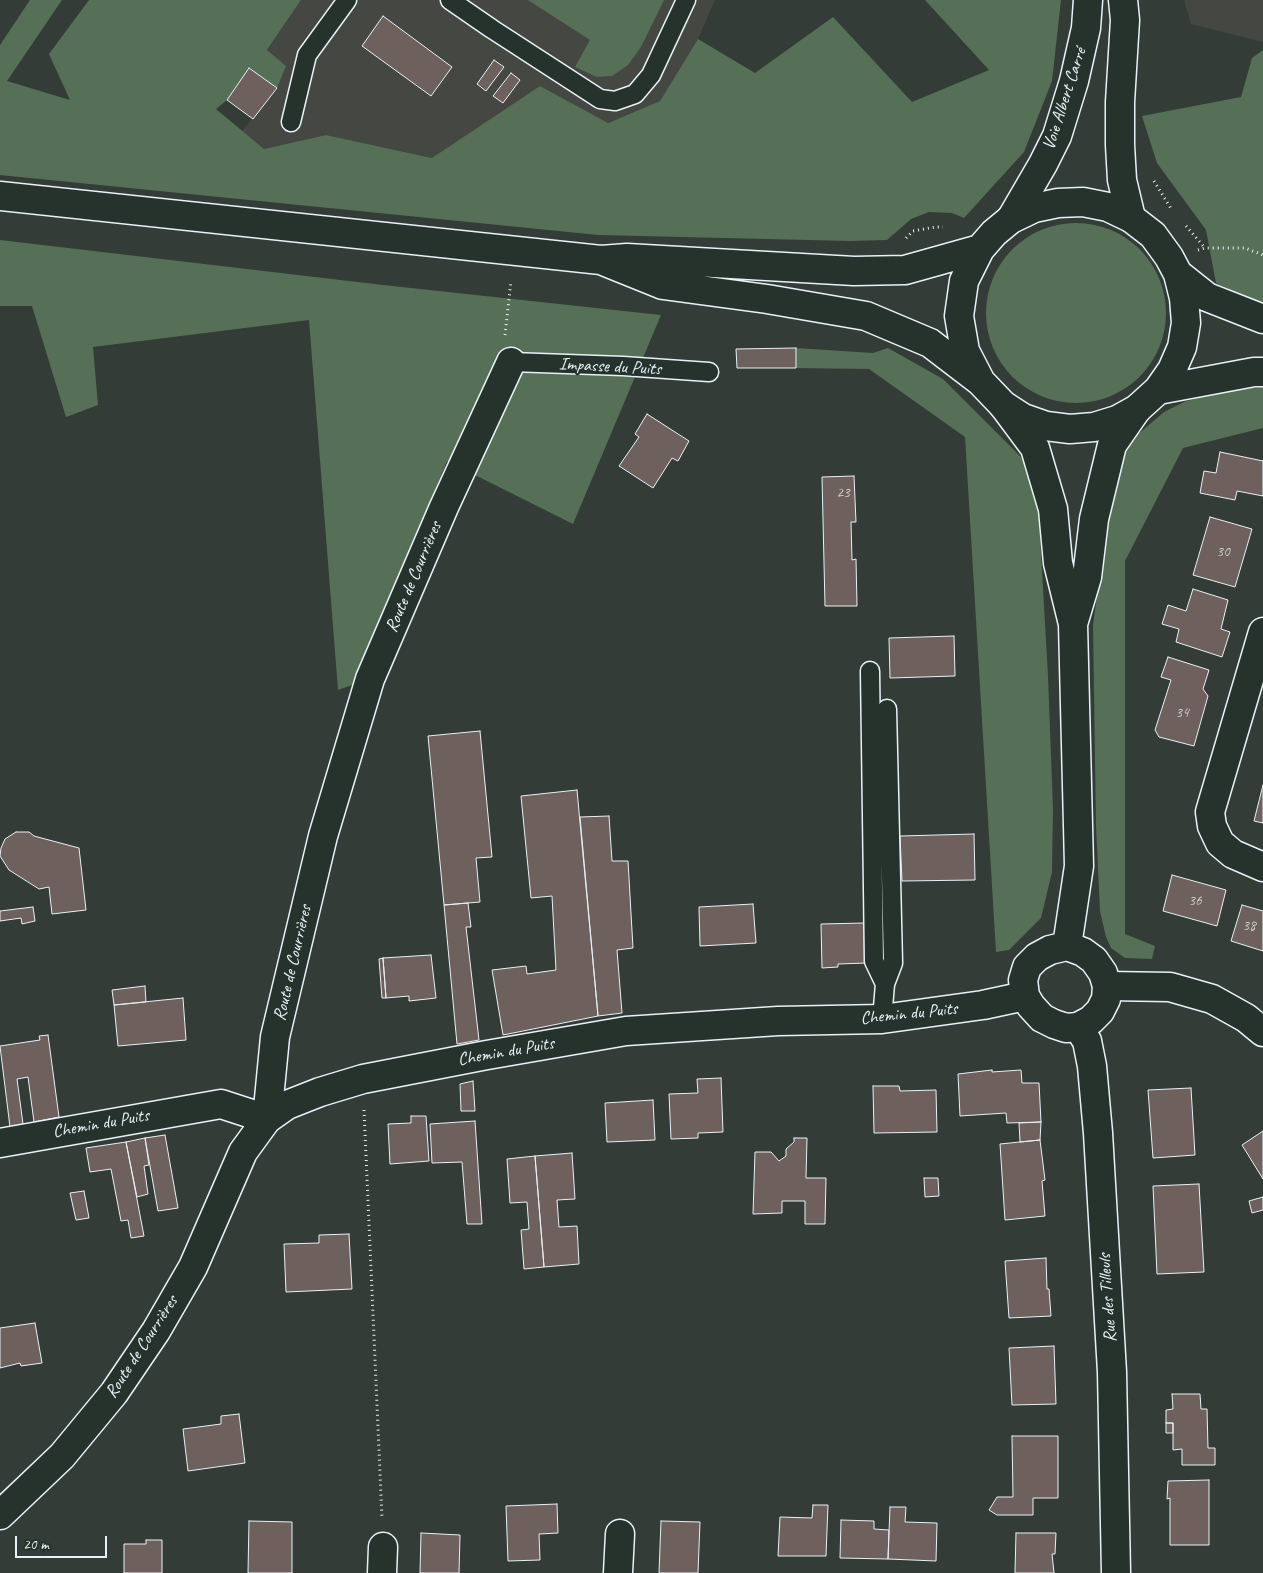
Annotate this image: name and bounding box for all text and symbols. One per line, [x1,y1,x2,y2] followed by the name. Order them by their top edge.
[1038,45,1092,153] street label: Voie Albert Carré
[558,354,662,380] street label: Impasse du Puits
[836,484,850,502] house number: 23
[381,518,447,636] street label: Route de Courrières
[1216,543,1230,561] house number: 30
[1175,704,1189,722] house number: 34
[1188,892,1202,910] house number: 36
[269,903,317,1023] street label: Route de Courrières
[1242,917,1256,935] house number: 38
[859,998,959,1030] street label: Chemin du Puits
[456,1033,556,1071] street label: Chemin du Puits
[51,1105,151,1143] street label: Chemin du Puits
[1094,1253,1122,1343] street label: Rue des Tilleuls
[101,1292,183,1402] street label: Route de Courrières
[18,1526,110,1558] scale bar
[23,1535,49,1554] text: 20 m

